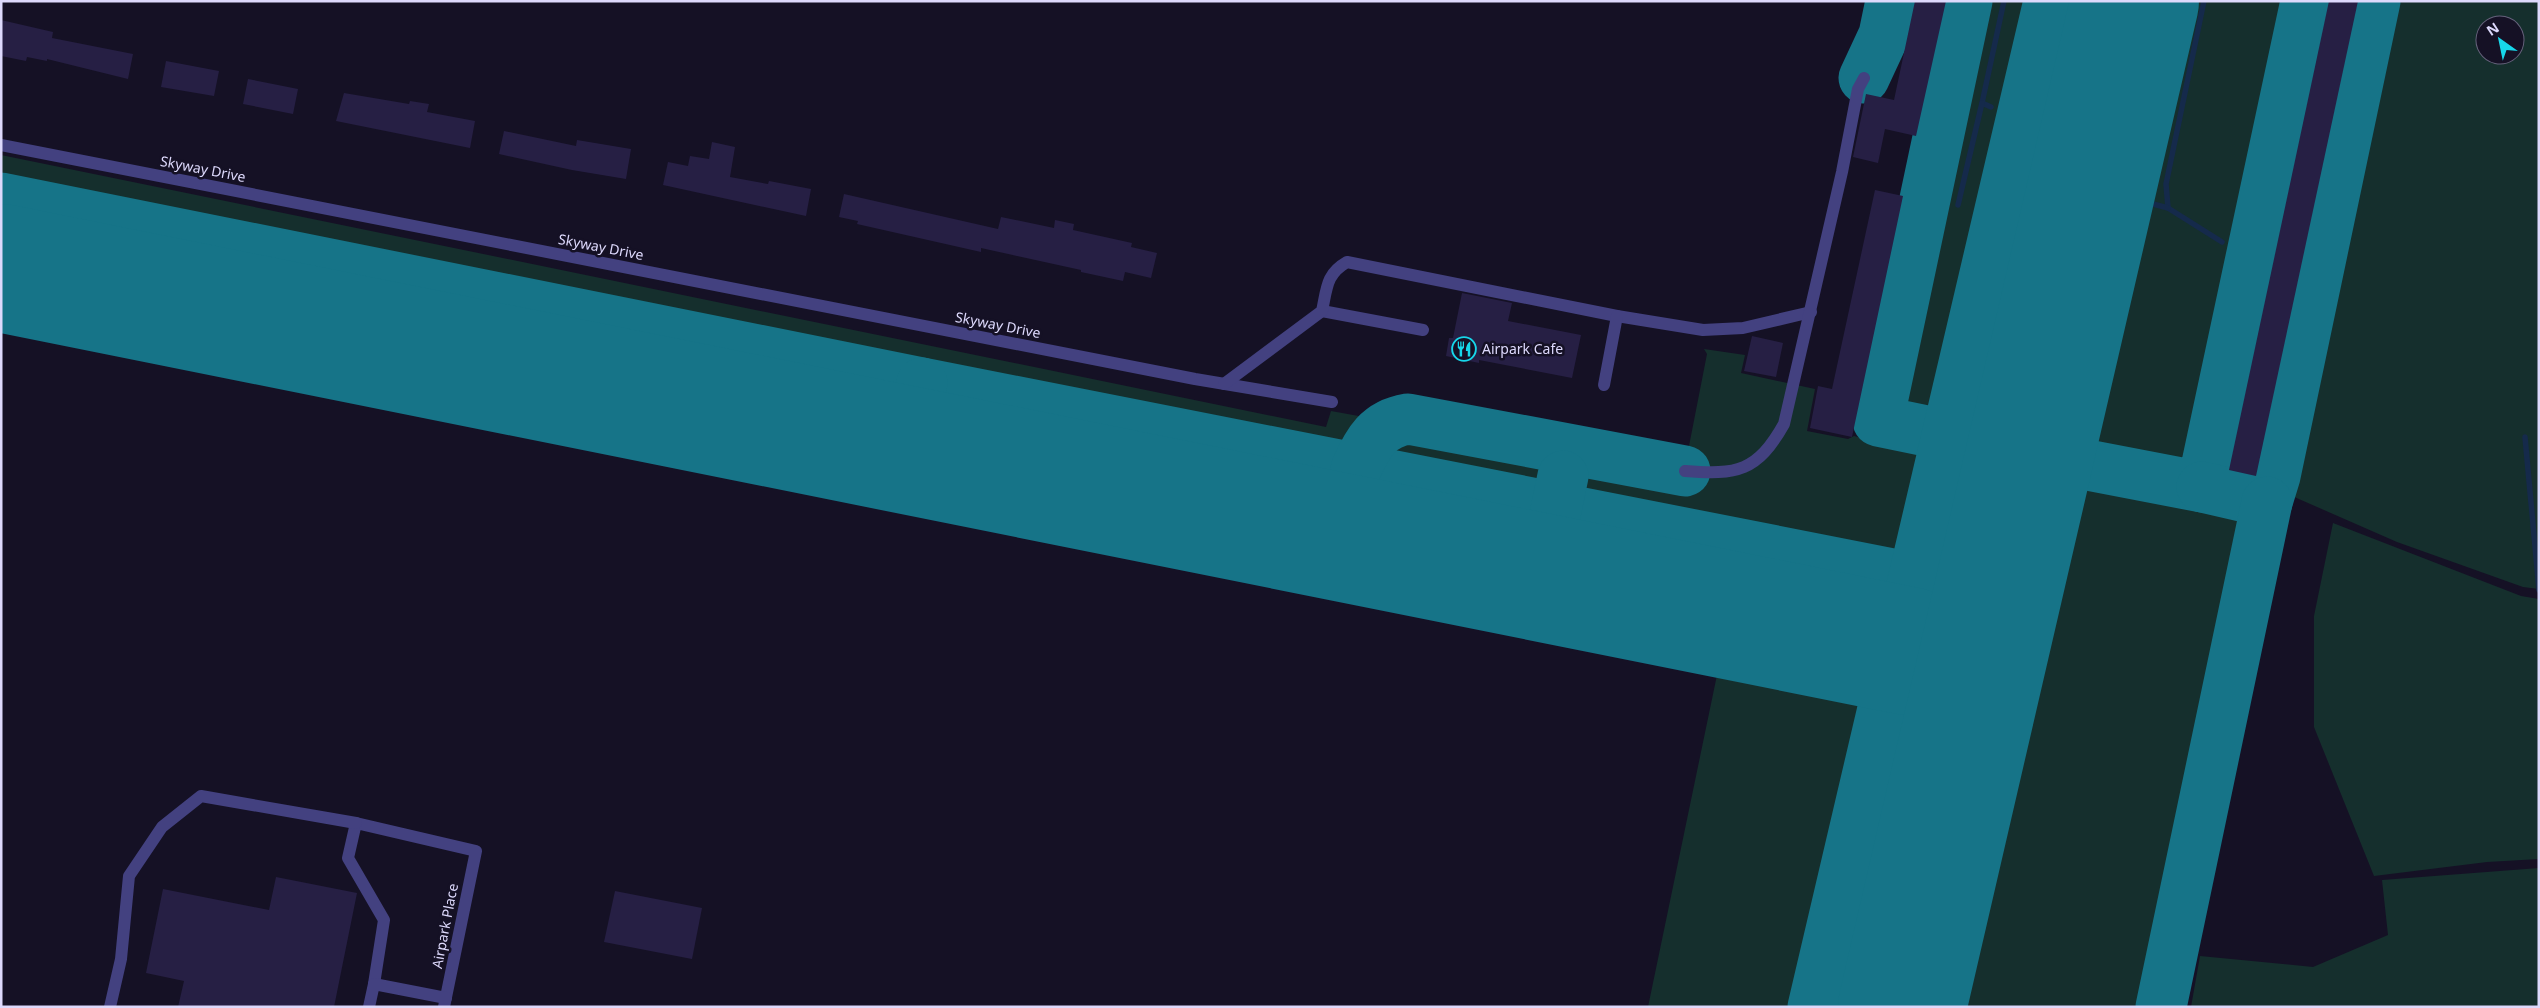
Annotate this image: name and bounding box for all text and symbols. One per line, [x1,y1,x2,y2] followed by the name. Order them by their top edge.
[2475,15,2525,65] north arrow
[2483,18,2503,40] text: N
[159,151,247,186] street label: Skyway Drive
[557,229,645,264] street label: Skyway Drive
[954,307,1042,342] street label: Skyway Drive
[1451,336,1477,362] restaurant icon: Airpark Cafe
[1482,339,1563,358] place label: Airpark Cafe
[427,882,462,970] street label: Airpark Place

